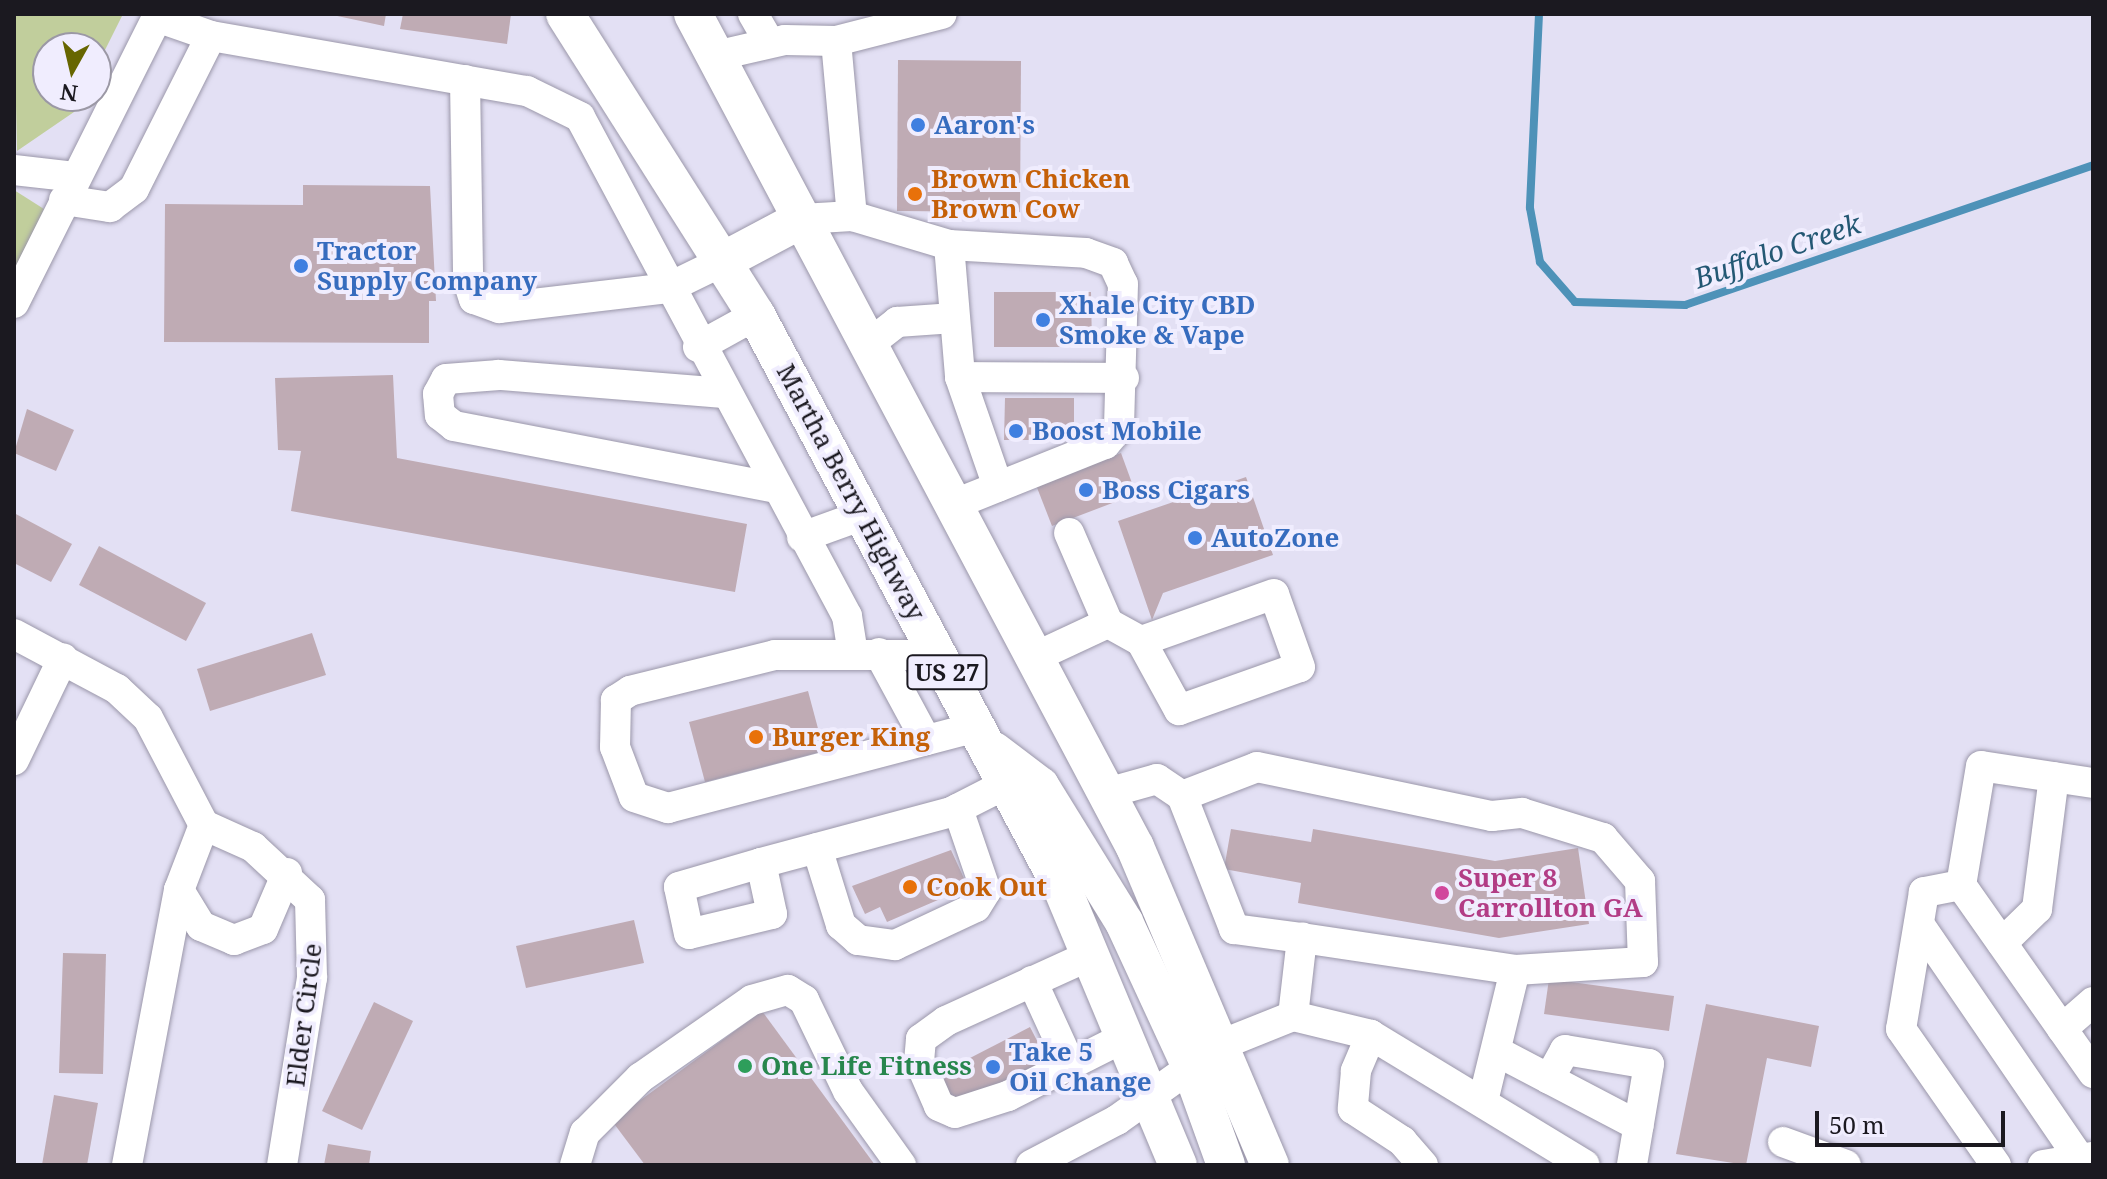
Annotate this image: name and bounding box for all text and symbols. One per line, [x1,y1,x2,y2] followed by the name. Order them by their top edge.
[32,32,112,112] north arrow
[58,78,80,110] text: N
[934,109,1035,141] place label: Aaron's
[909,116,927,134] marker: Aaron's
[931,163,1130,224] place label: Brown Chicken Brown Cow
[906,185,924,203] marker: Brown Chicken Brown Cow
[1689,206,1865,294] water label: Buffalo Creek
[317,235,537,296] place label: Tractor Supply Company
[292,257,310,275] marker: Tractor Supply Company
[1059,289,1255,350] place label: Xhale City CBD Smoke & Vape
[1034,311,1052,329] marker: Xhale City CBD Smoke & Vape
[770,358,932,626] street label: Martha Berry Highway
[1032,415,1202,447] place label: Boost Mobile
[1007,422,1025,440] marker: Boost Mobile
[1102,474,1250,506] place label: Boss Cigars
[1077,481,1095,499] marker: Boss Cigars
[1211,522,1339,554] place label: AutoZone
[1186,529,1204,547] marker: AutoZone
[905,652,989,692] road number: US 27
[772,721,930,753] place label: Burger King
[747,728,765,746] marker: Burger King
[1458,862,1643,924] place label: Super 8 Carrollton GA
[926,871,1047,903] place label: Cook Out
[901,878,919,896] marker: Cook Out
[1433,884,1451,902] marker: Super 8 Carrollton GA
[280,941,328,1089] street label: Elder Circle
[1009,1036,1152,1098] place label: Take 5 Oil Change
[761,1050,972,1082] place label: One Life Fitness
[736,1057,754,1075] marker: One Life Fitness
[984,1058,1002,1076] marker: Take 5 Oil Change
[1819,1095,2009,1145] scale bar
[1829,1108,1885,1141] text: 50 m

